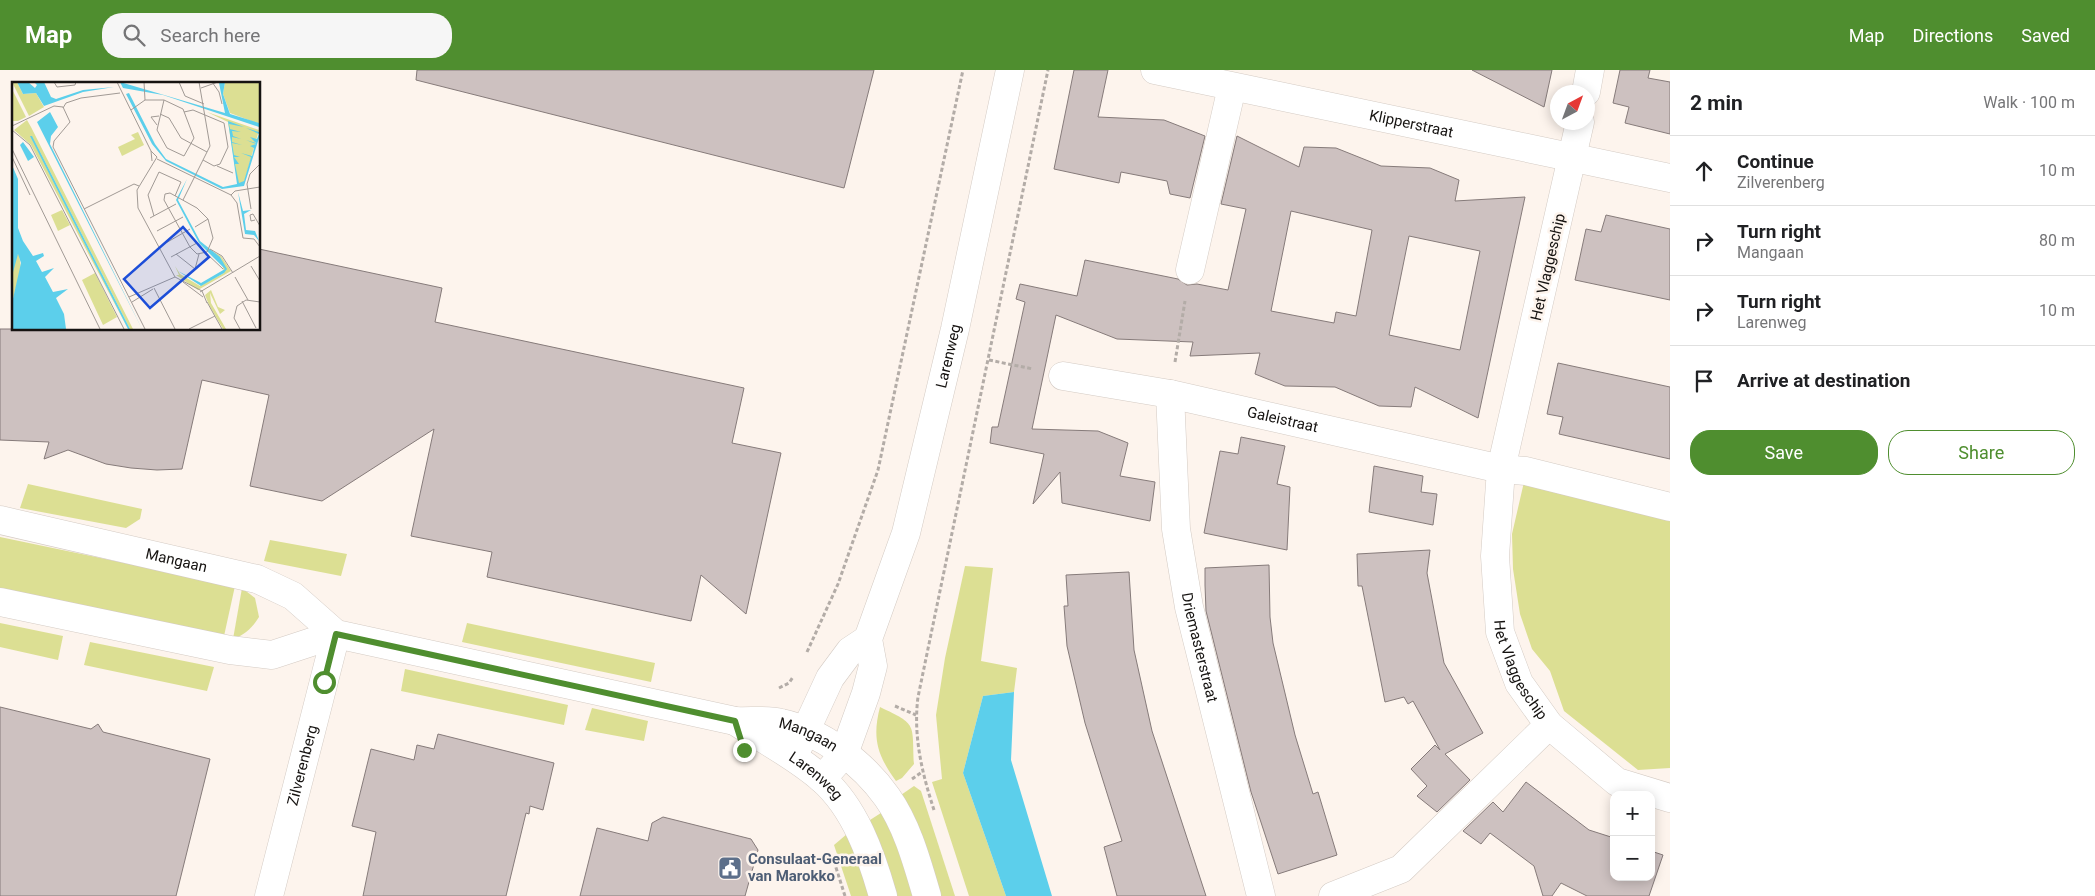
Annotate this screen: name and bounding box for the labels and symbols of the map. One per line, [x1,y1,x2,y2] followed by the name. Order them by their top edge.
[12,82,260,330] inset map
[1550,85,1595,130] north arrow
[1368,106,1455,141] street label: Klipperstraat
[1527,212,1569,322] street label: Het Vlaggeschip
[932,323,965,390] street label: Larenweg
[1245,403,1320,436] street label: Galeistraat
[144,545,209,576] street label: Mangaan
[1178,591,1221,704] street label: Driemasterstraat
[1490,619,1551,723] street label: Het Vlaggeschip
[313,671,336,694] route start
[777,714,841,755] street label: Mangaan
[284,723,321,807] street label: Zilverenberg
[733,739,756,762] route end
[786,748,847,804] street label: Larenweg
[748,850,882,885] place label: Consulaat-Generaal van Marokko
[717,855,743,881] public building icon: Consulaat-Generaal van Marokko

